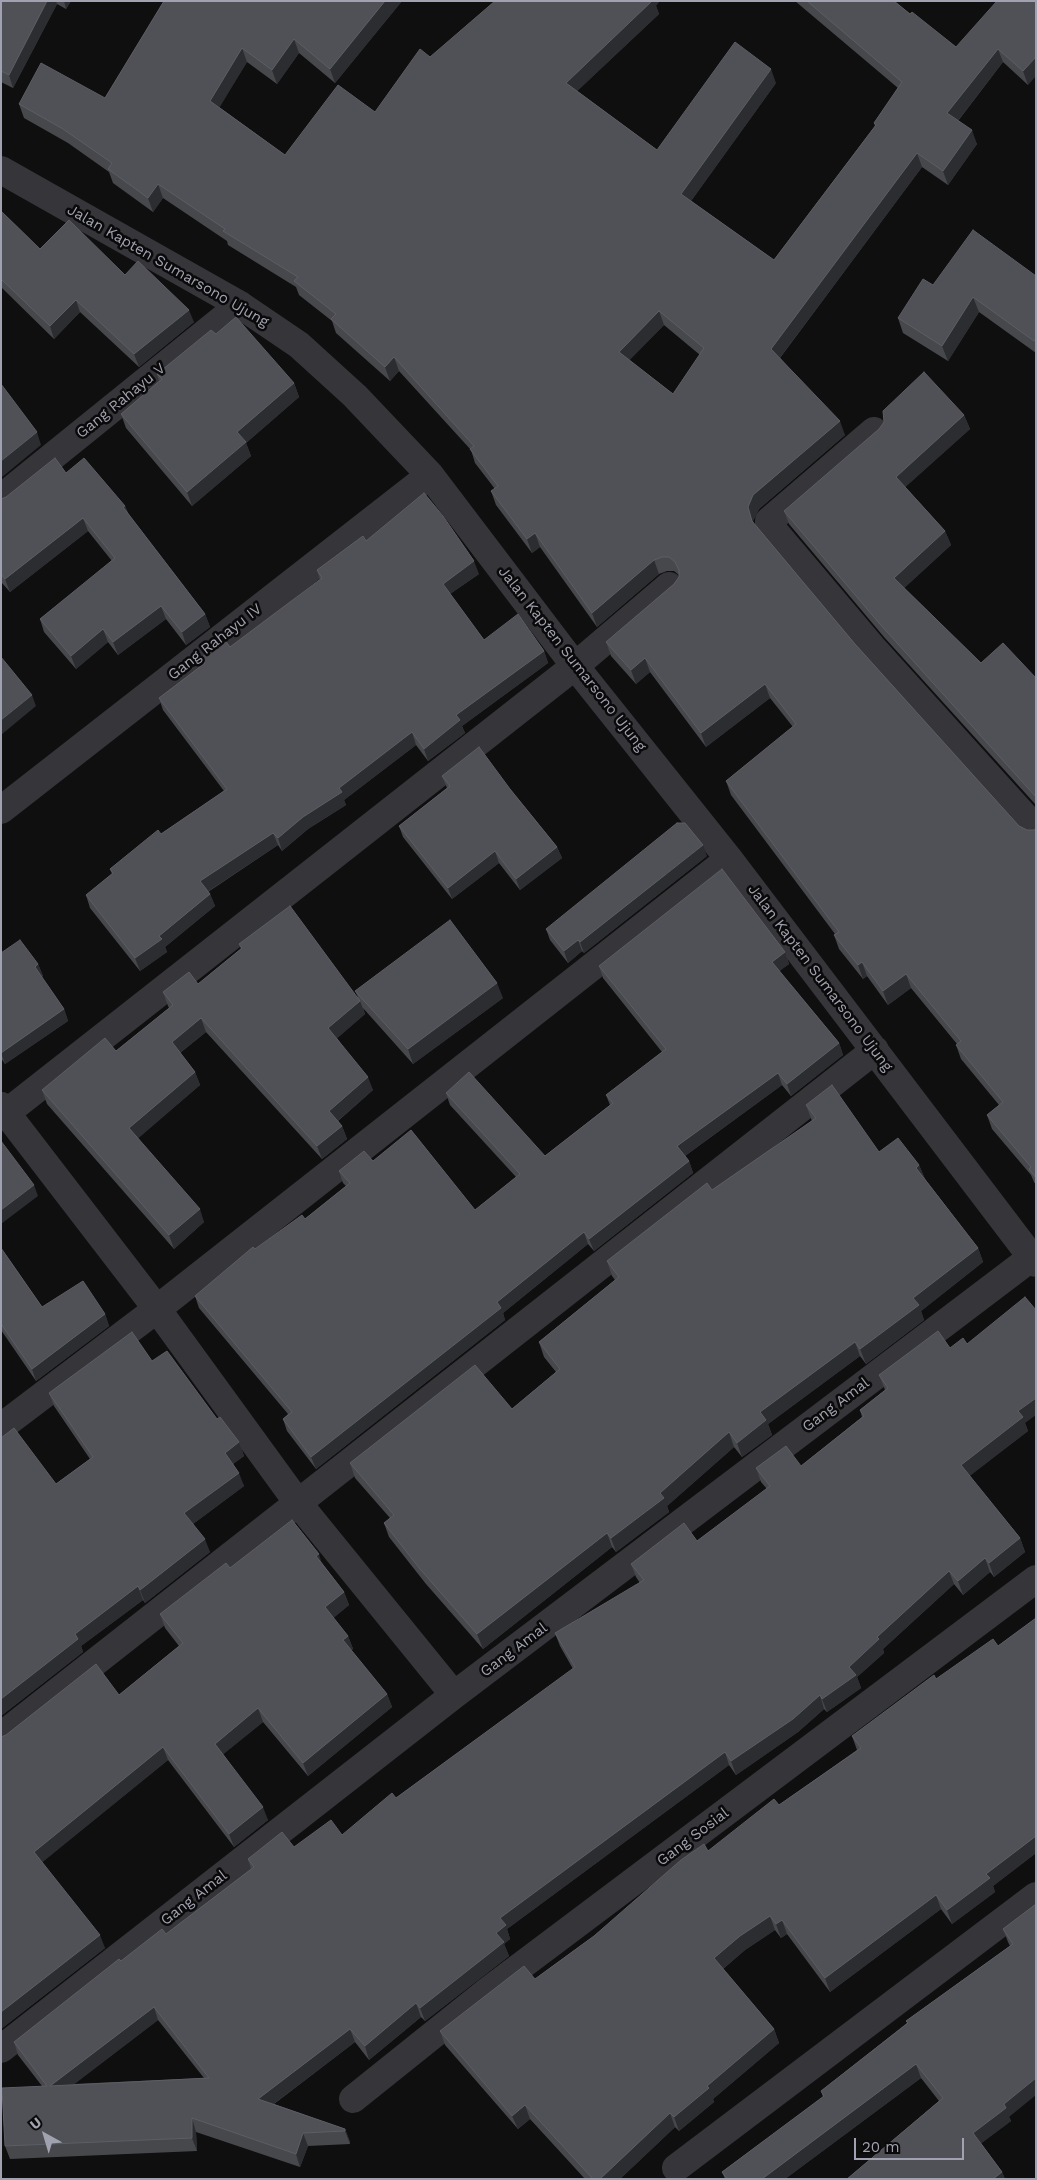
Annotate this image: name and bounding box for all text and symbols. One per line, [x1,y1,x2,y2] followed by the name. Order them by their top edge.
[64,201,272,331] street label: Jalan Kapten Sumarsono Ujung
[73,360,169,442] street label: Gang Rahayu V
[494,563,650,755] street label: Jalan Kapten Sumarsono Ujung
[165,600,265,684] street label: Gang Rahayu IV
[744,881,896,1075] street label: Jalan Kapten Sumarsono Ujung
[799,1374,873,1436] street label: Gang Amal
[477,1619,551,1681] street label: Gang Amal
[654,1804,732,1870] street label: Gang Sosial
[157,1867,231,1929] street label: Gang Amal
[20,2110,70,2160] north arrow
[27,2114,44,2133] text: U
[857,2128,967,2160] scale bar
[862,2138,900,2156] text: 20 m

